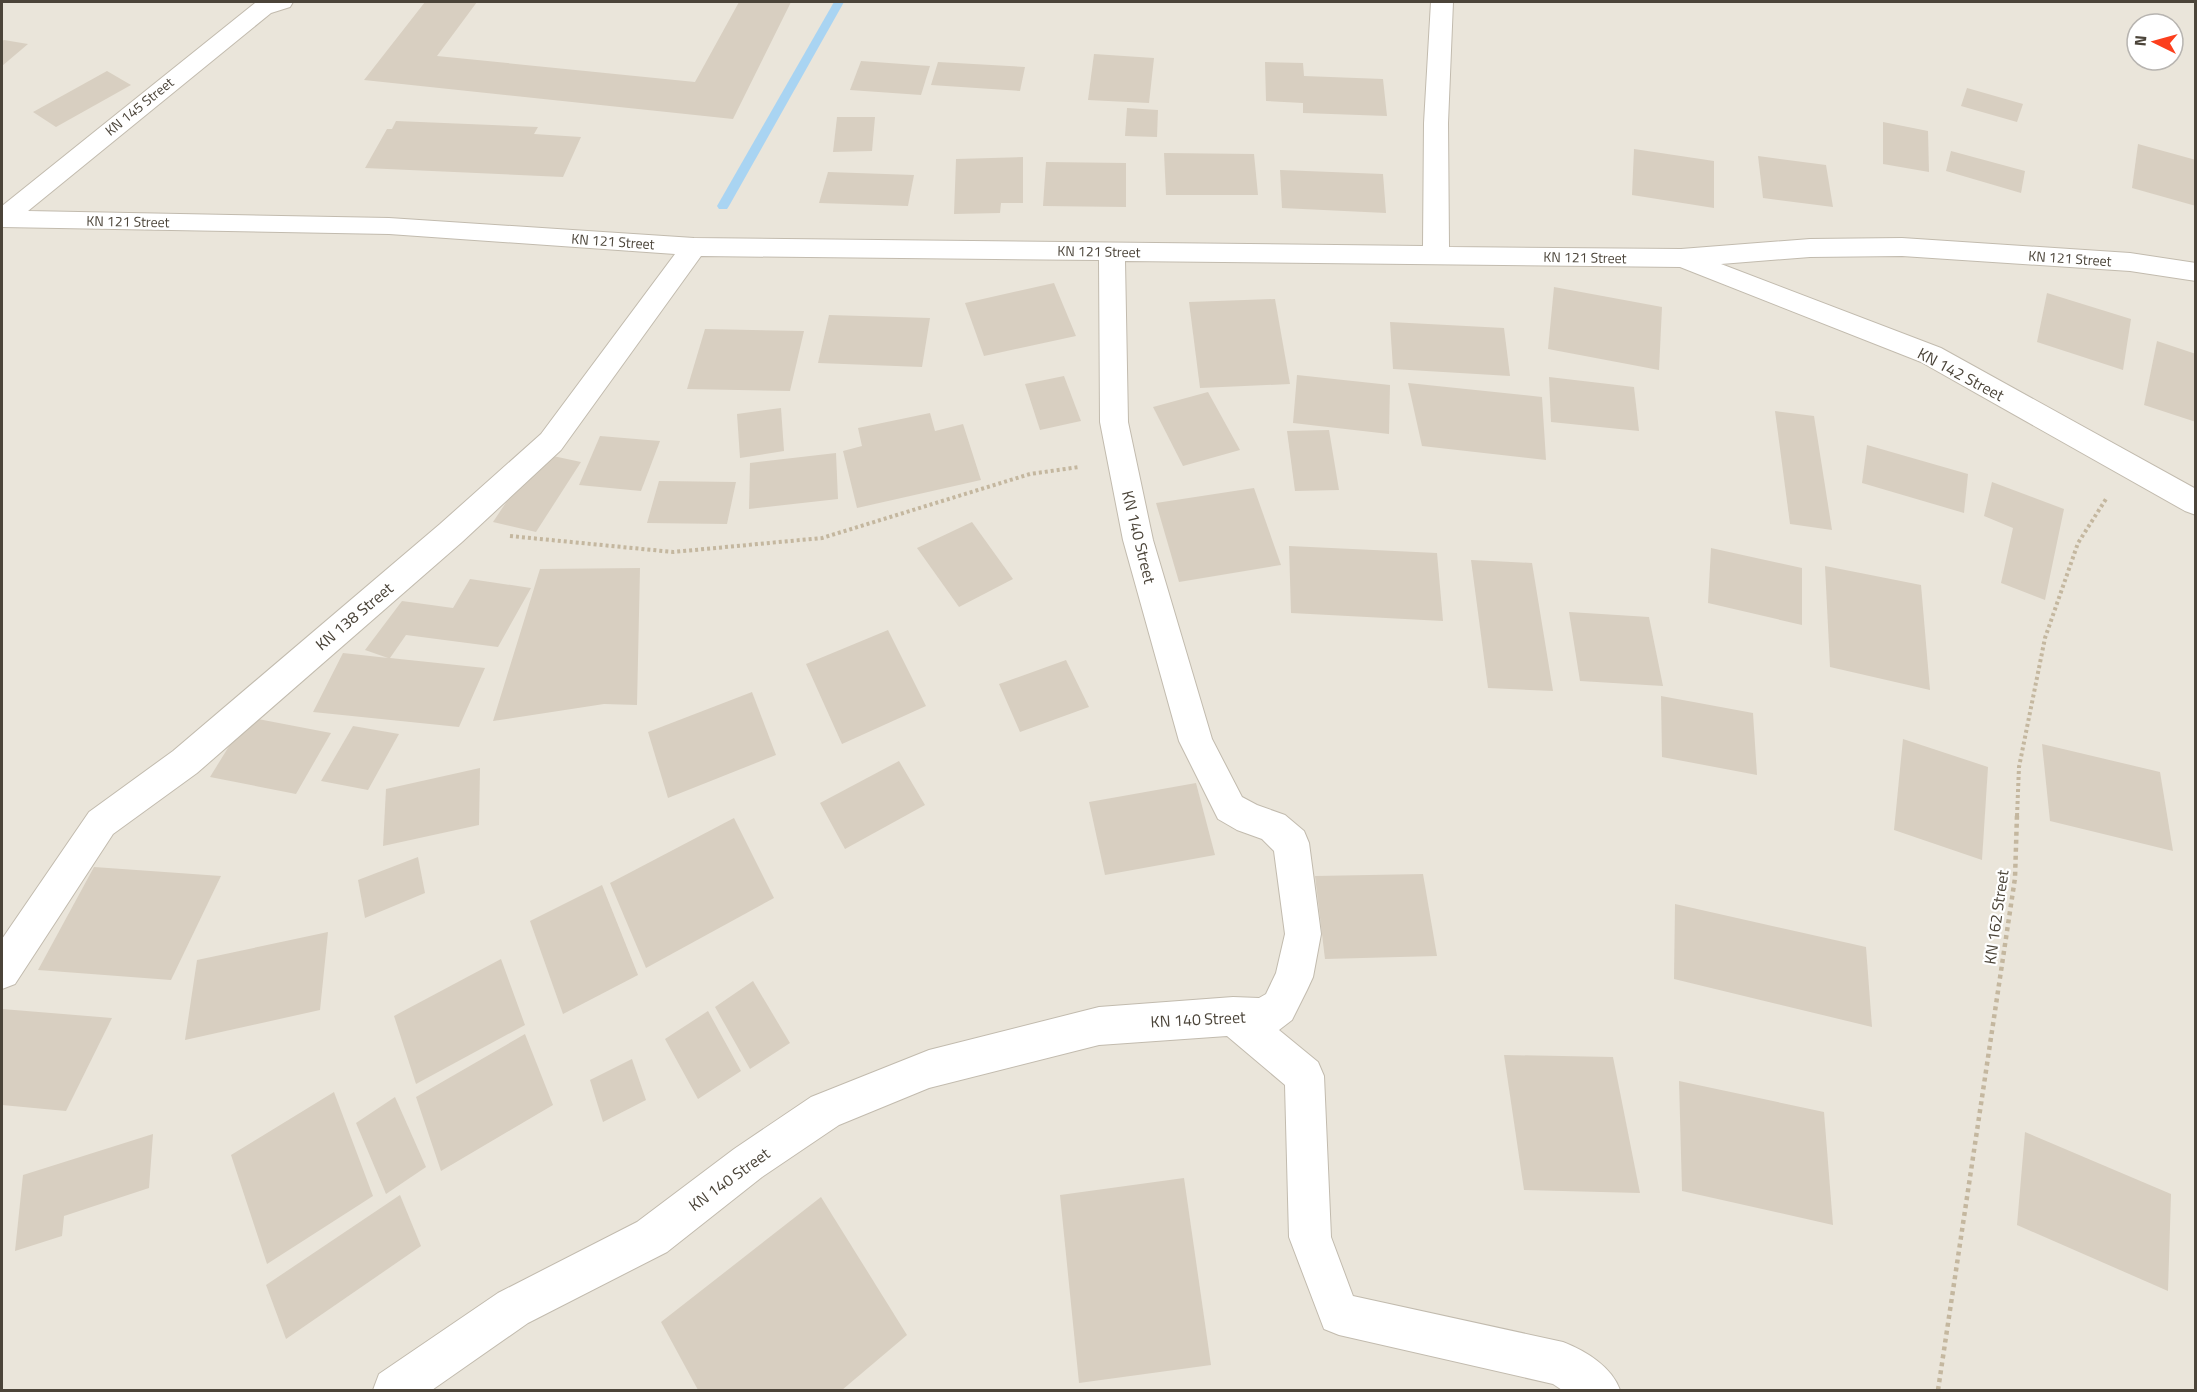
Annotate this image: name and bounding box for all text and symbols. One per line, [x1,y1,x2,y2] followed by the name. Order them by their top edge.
[2125,12,2185,72] north arrow
[2128,34,2152,47] text: N
[100,72,178,140] street label: KN 145 Street
[86,210,170,232] street label: KN 121 Street
[571,228,655,254] street label: KN 121 Street
[1057,240,1141,262] street label: KN 121 Street
[2028,245,2112,271] street label: KN 121 Street
[1543,246,1627,268] street label: KN 121 Street
[1913,341,2009,407] street label: KN 142 Street
[1116,488,1162,586] street label: KN 140 Street
[310,576,398,656] street label: KN 138 Street
[1977,868,2015,966] street label: KN 162 Street
[1150,1005,1246,1033] street label: KN 140 Street
[683,1141,775,1217] street label: KN 140 Street

